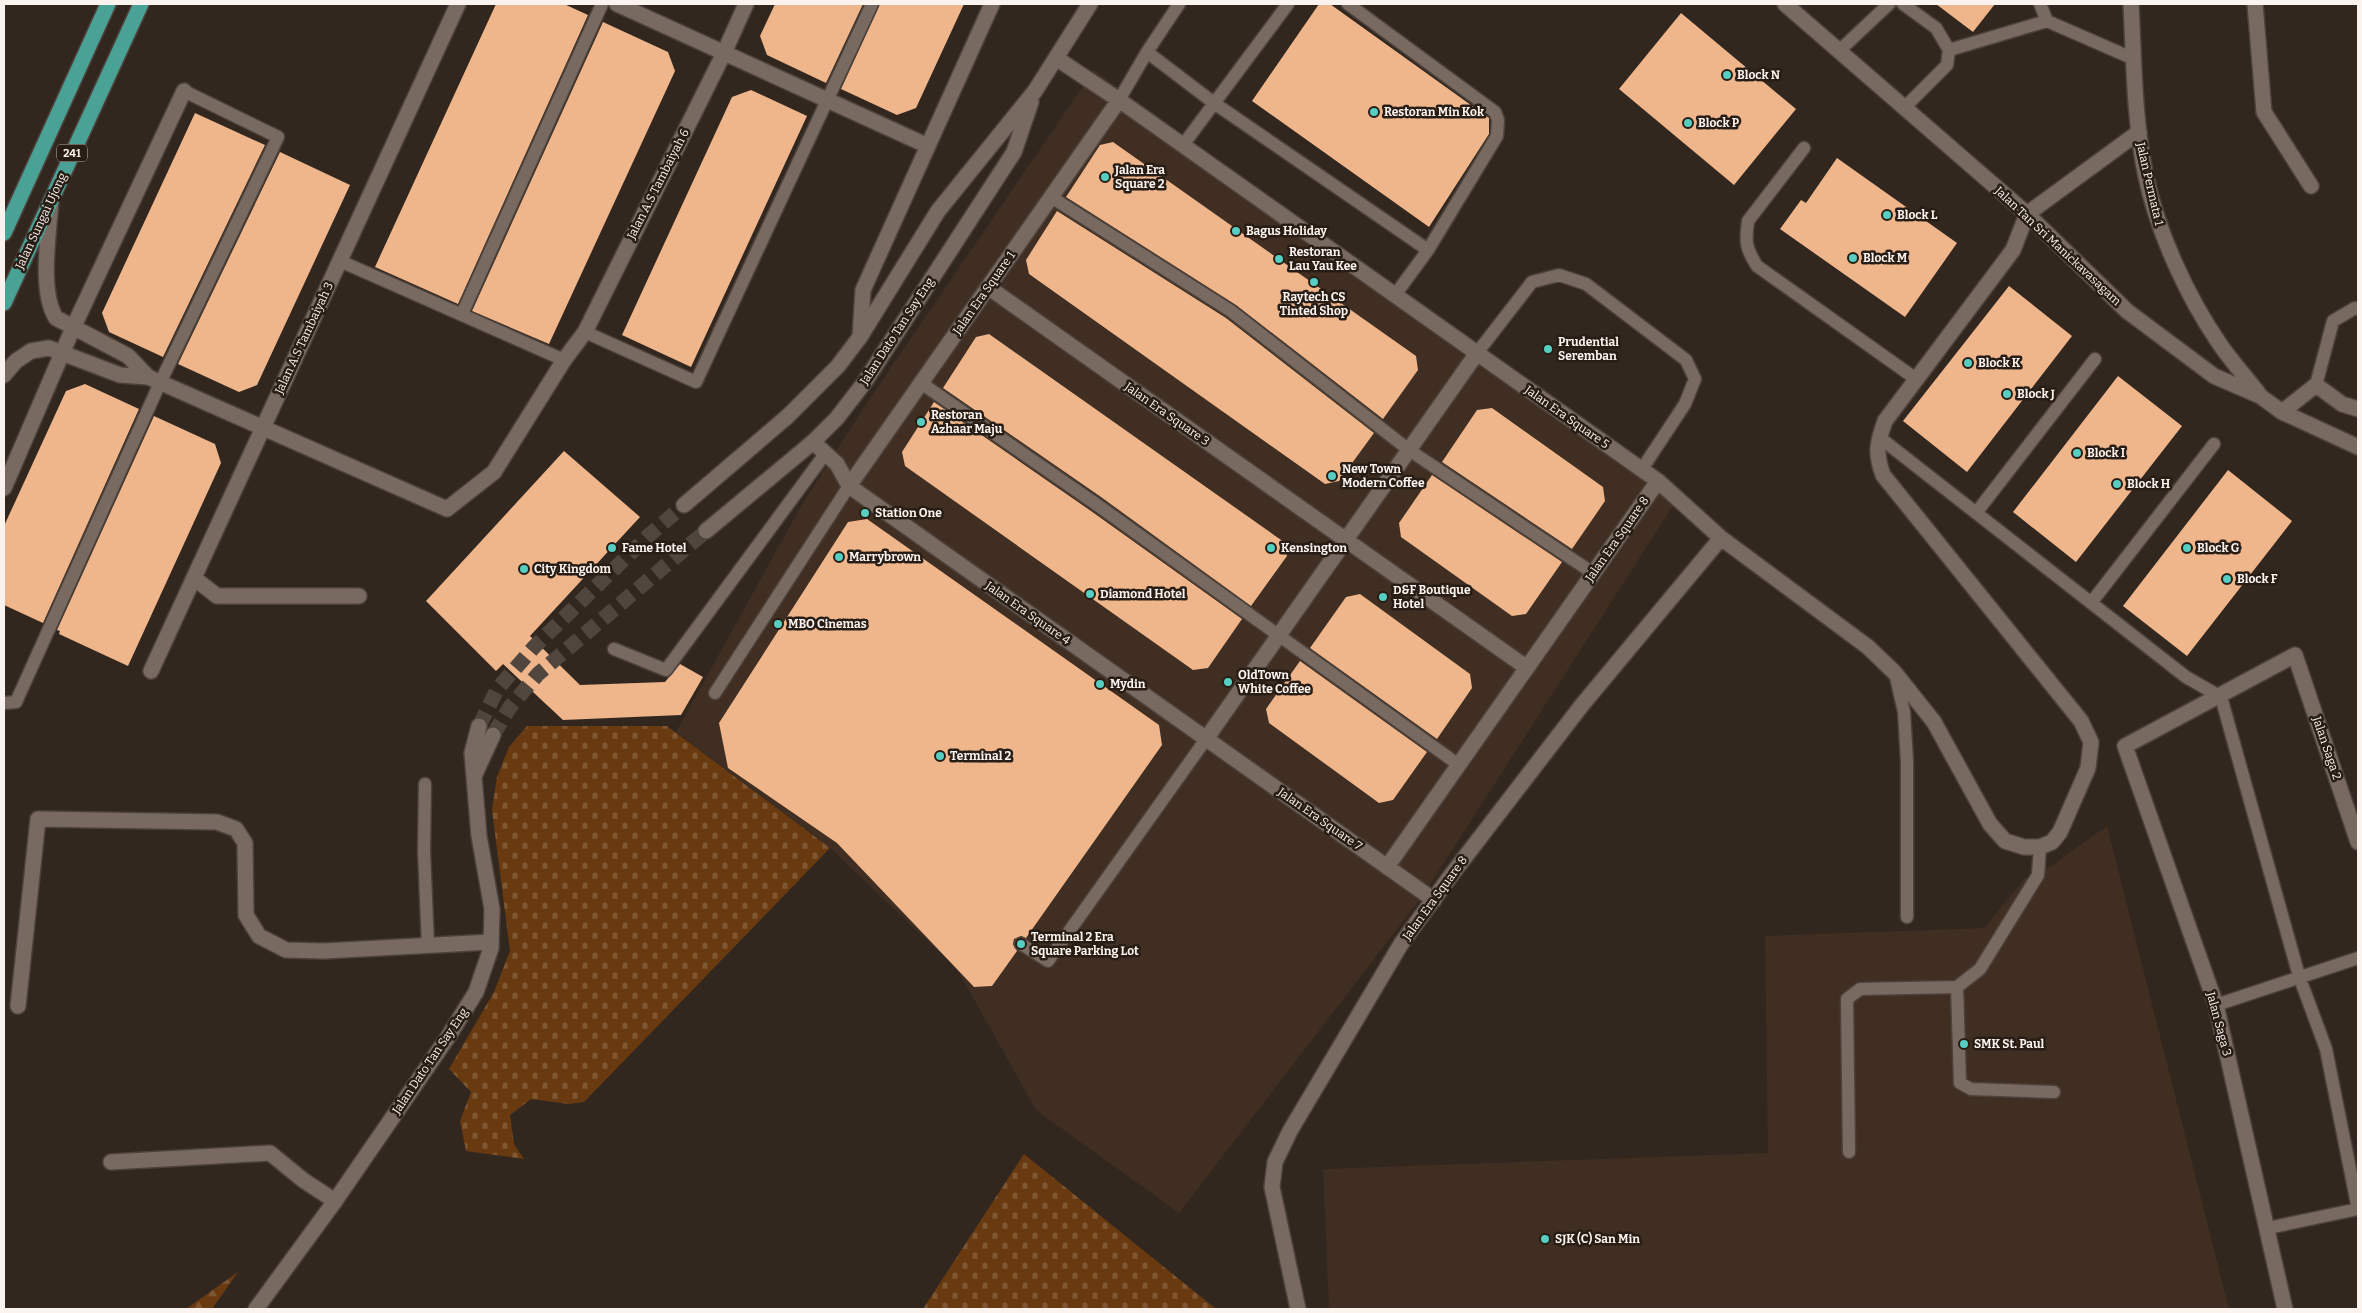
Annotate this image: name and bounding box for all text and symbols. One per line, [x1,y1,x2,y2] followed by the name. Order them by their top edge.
[1737,68,1780,82] place label: Block N
[1721,69,1733,81] marker: Block N
[1384,105,1485,119] place label: Restoran Min Kok
[1368,106,1380,118] marker: Restoran Min Kok
[1698,116,1740,130] place label: Block P
[1682,117,1694,129] marker: Block P
[624,127,692,242] street label: Jalan A.S Tambaiyah 6
[2133,140,2166,227] street label: Jalan Permata 1
[57,144,87,162] road number: 241
[1114,163,1165,191] place label: Jalan Era Square 2
[12,170,70,272] street label: Jalan Sungai Ujong
[1099,171,1111,183] marker: Jalan Era Square 2
[1991,183,2124,309] street label: Jalan Tan Sri Manickavasagam
[1897,208,1938,222] place label: Block L
[1881,209,1893,221] marker: Block L
[1246,224,1327,238] place label: Bagus Holiday
[1230,225,1242,237] marker: Bagus Holiday
[1289,245,1357,273] place label: Restoran Lau Yau Kee
[950,249,1018,338] street label: Jalan Era Square 1
[1863,251,1908,265] place label: Block M
[1847,252,1859,264] marker: Block M
[1273,253,1285,265] marker: Restoran Lau Yau Kee
[857,275,937,388] street label: Jalan Dato Tan Say Eng
[1308,276,1320,288] marker: Raytech CS Tinted Shop
[272,280,336,397] street label: Jalan A.S Tambaiyah 3
[1280,290,1348,318] place label: Raytech CS Tinted Shop
[1558,335,1619,363] place label: Prudential Seremban
[1542,343,1554,355] marker: Prudential Seremban
[1978,356,2021,370] place label: Block K
[1962,357,1974,369] marker: Block K
[1121,379,1212,449] street label: Jalan Era Square 3
[1521,382,1612,451] street label: Jalan Era Square 5
[2017,387,2055,401] place label: Block J
[2001,388,2013,400] marker: Block J
[931,408,1003,437] place label: Restoran Azhaar Maju
[915,416,927,428] marker: Restoran Azhaar Maju
[2087,446,2125,460] place label: Block I
[2071,447,2083,459] marker: Block I
[1342,462,1425,490] place label: New Town Modern Coffee
[1326,470,1338,482] marker: New Town Modern Coffee
[2127,477,2171,491] place label: Block H
[2111,478,2123,490] marker: Block H
[1582,494,1652,585] street label: Jalan Era Square 8
[875,506,942,520] place label: Station One
[859,507,871,519] marker: Station One
[622,541,687,555] place label: Fame Hotel
[1281,541,1347,555] place label: Kensington
[2197,541,2240,555] place label: Block G
[606,542,618,554] marker: Fame Hotel
[1265,542,1277,554] marker: Kensington
[2181,542,2193,554] marker: Block G
[849,550,921,564] place label: Marrybrown
[833,551,845,563] marker: Marrybrown
[534,562,612,576] place label: City Kingdom
[518,563,530,575] marker: City Kingdom
[2237,572,2278,586] place label: Block F
[2221,573,2233,585] marker: Block F
[982,578,1073,648] street label: Jalan Era Square 4
[1393,583,1471,611] place label: D&F Boutique Hotel
[1100,587,1186,601] place label: Diamond Hotel
[1084,588,1096,600] marker: Diamond Hotel
[1377,591,1389,603] marker: D&F Boutique Hotel
[788,617,867,631] place label: MBO Cinemas
[772,618,784,630] marker: MBO Cinemas
[1238,668,1311,696] place label: OldTown White Coffee
[1222,676,1234,688] marker: OldTown White Coffee
[1110,677,1146,691] place label: Mydin
[1094,678,1106,690] marker: Mydin
[2309,714,2344,781] street label: Jalan Saga 2
[950,749,1012,763] place label: Terminal 2
[934,750,946,762] marker: Terminal 2
[1274,784,1365,853] street label: Jalan Era Square 7
[1399,853,1470,944] street label: Jalan Era Square 8
[1031,930,1139,958] place label: Terminal 2 Era Square Parking Lot
[1015,938,1027,950] marker: Terminal 2 Era Square Parking Lot
[2203,989,2234,1058] street label: Jalan Saga 3
[389,1005,471,1118] street label: Jalan Dato Tan Say Eng
[1974,1037,2045,1051] place label: SMK St. Paul
[1958,1038,1970,1050] marker: SMK St. Paul
[1555,1231,1640,1246] place label: SJK (C) San Min
[1539,1233,1551,1245] marker: SJK (C) San Min

